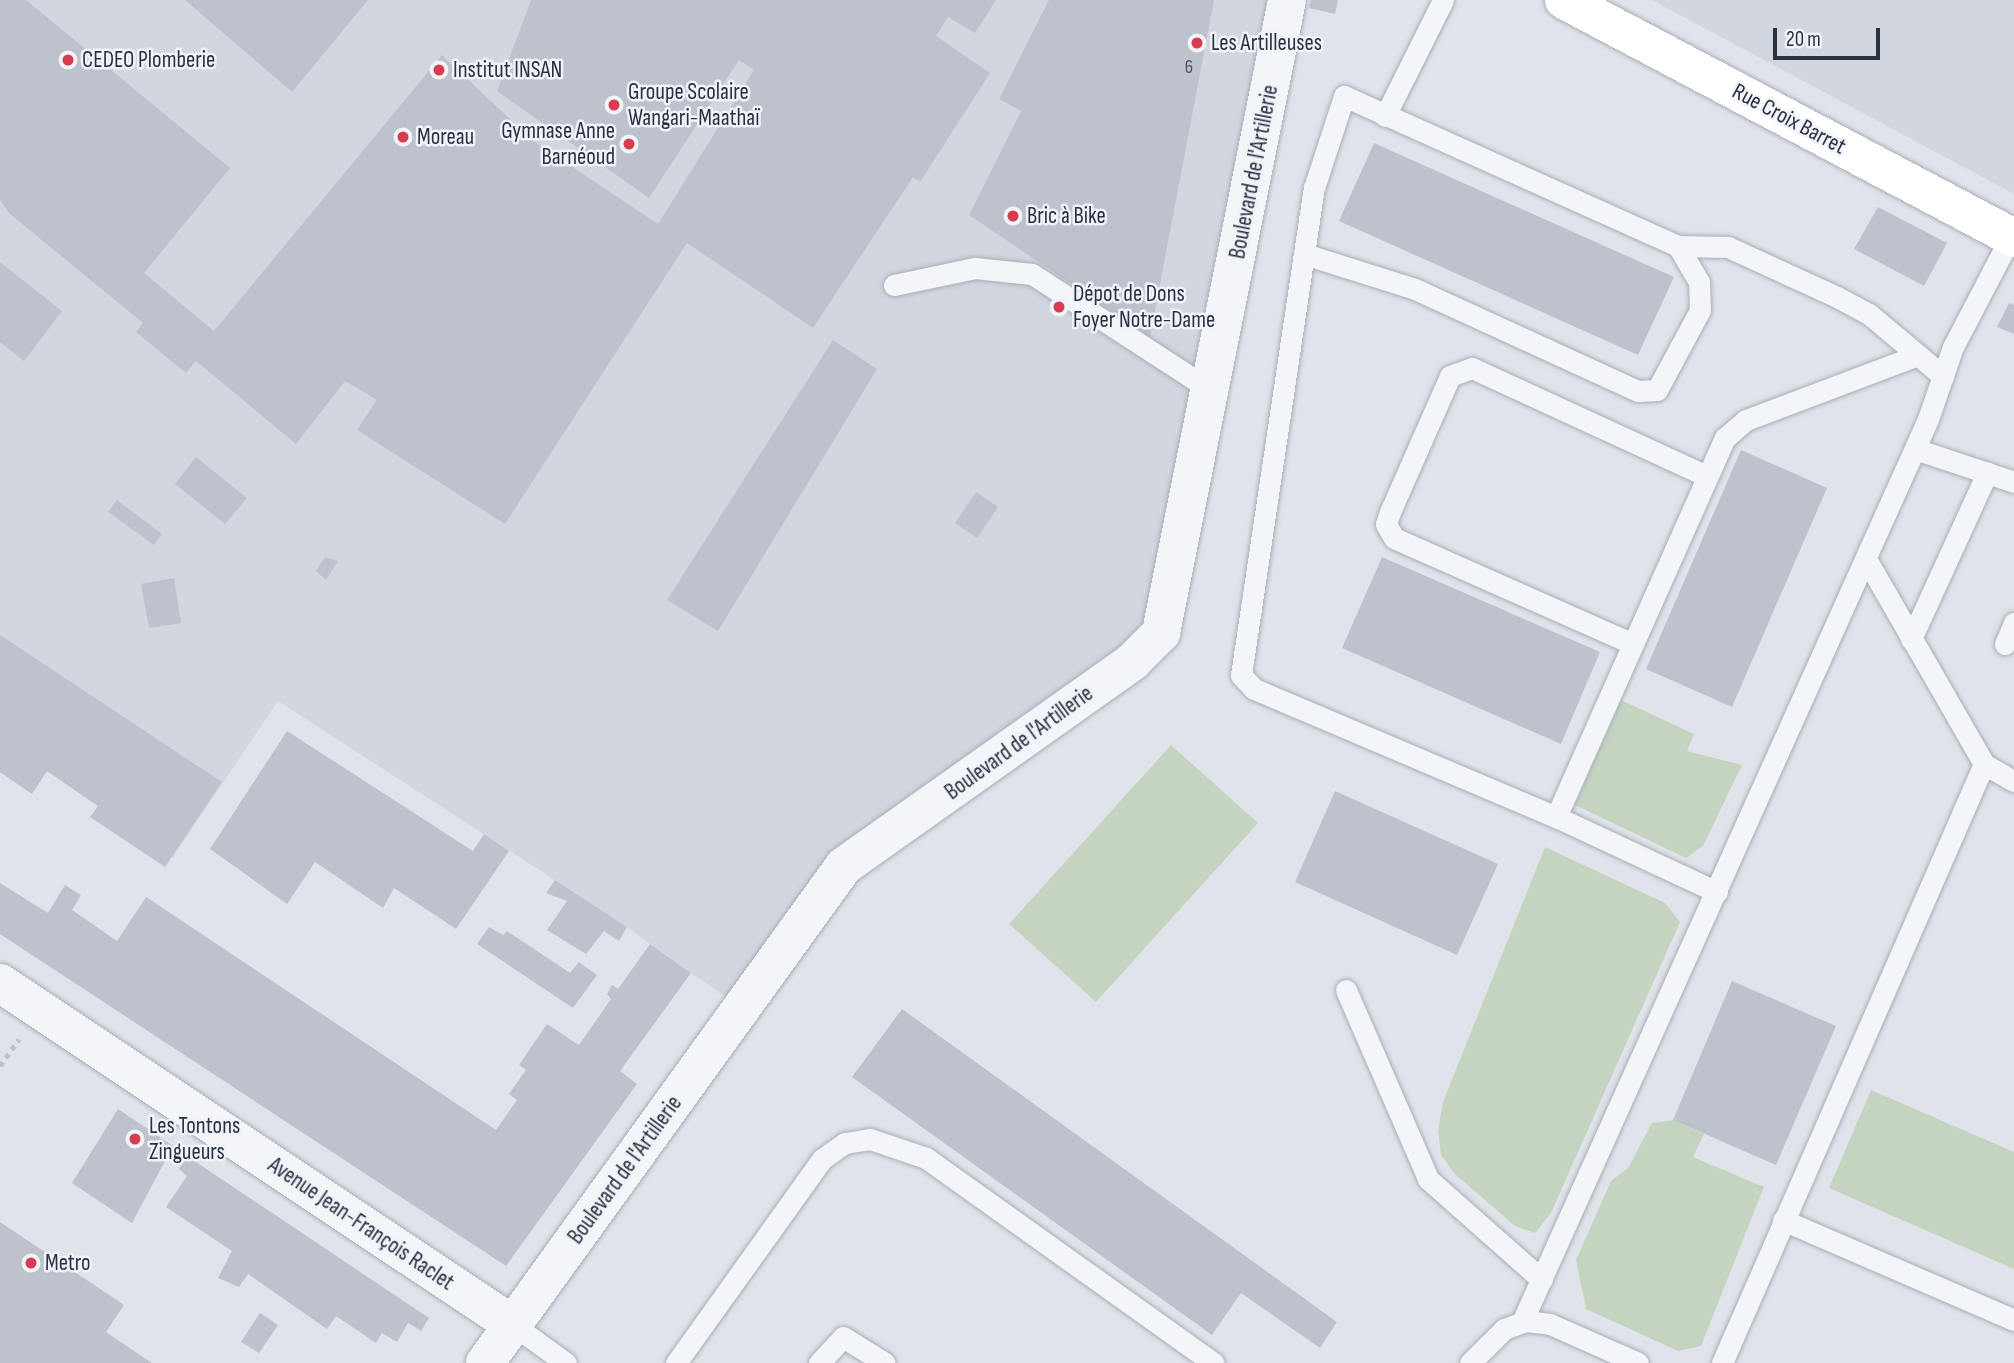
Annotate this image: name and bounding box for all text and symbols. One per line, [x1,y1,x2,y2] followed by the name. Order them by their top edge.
[1776,14,1883,58] scale bar
[1786,27,1821,52] text: 20 m
[1211,29,1322,57] place label: Les Artilleuses
[1189,35,1205,51] marker: Les Artilleuses
[82,46,215,74] place label: CEDEO Plomberie
[60,52,76,68] marker: CEDEO Plomberie
[453,56,562,84] place label: Institut INSAN
[1185,57,1193,79] house number: 6
[431,62,447,78] marker: Institut INSAN
[628,78,759,132] place label: Groupe Scolaire Wangari-Maathaï
[1727,78,1851,160] street label: Rue Croix Barret
[1224,83,1284,261] street label: Boulevard de l'Artillerie
[606,97,622,113] marker: Groupe Scolaire Wangari-Maathaï
[501,117,615,171] place label: Gymnase Anne Barnéoud
[417,123,474,151] place label: Moreau
[395,129,411,145] marker: Moreau
[621,136,637,152] marker: Gymnase Anne Barnéoud
[1027,202,1106,230] place label: Bric à Bike
[1005,208,1021,224] marker: Bric à Bike
[1073,280,1215,334] place label: Dépot de Dons Foyer Notre-Dame
[1051,299,1067,315] marker: Dépot de Dons Foyer Notre-Dame
[940,680,1098,806] street label: Boulevard de l'Artillerie
[562,1091,688,1249] street label: Boulevard de l'Artillerie
[149,1112,240,1166] place label: Les Tontons Zingueurs
[127,1131,143,1147] marker: Les Tontons Zingueurs
[263,1152,459,1296] street label: Avenue Jean-François Raclet
[45,1249,91,1277] place label: Metro
[23,1255,39,1271] marker: Metro

